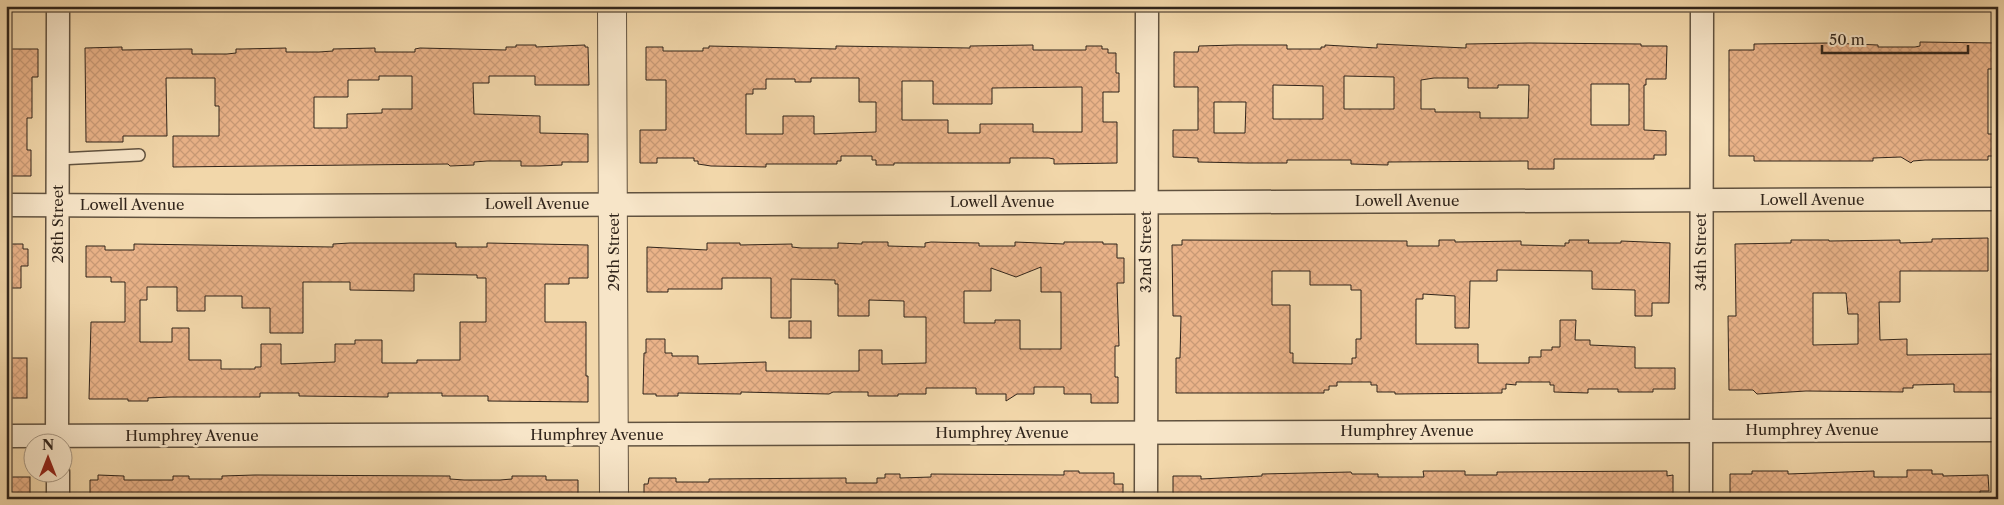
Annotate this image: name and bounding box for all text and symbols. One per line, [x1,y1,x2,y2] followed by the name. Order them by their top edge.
[1822,22,1968,54] scale bar
[1829,30,1865,49] text: 50 m
[48,184,67,263] street label: 28th Street
[1760,190,1864,209] street label: Lowell Avenue
[1355,191,1459,210] street label: Lowell Avenue
[950,192,1054,211] street label: Lowell Avenue
[485,194,589,213] street label: Lowell Avenue
[80,195,184,214] street label: Lowell Avenue
[1136,210,1155,293] street label: 32nd Street
[604,212,623,291] street label: 29th Street
[1691,212,1710,291] street label: 34th Street
[1745,420,1879,439] street label: Humphrey Avenue
[1340,421,1474,440] street label: Humphrey Avenue
[935,423,1069,442] street label: Humphrey Avenue
[530,425,664,444] street label: Humphrey Avenue
[125,426,259,445] street label: Humphrey Avenue
[22,432,72,482] north arrow
[42,436,54,454] text: N

